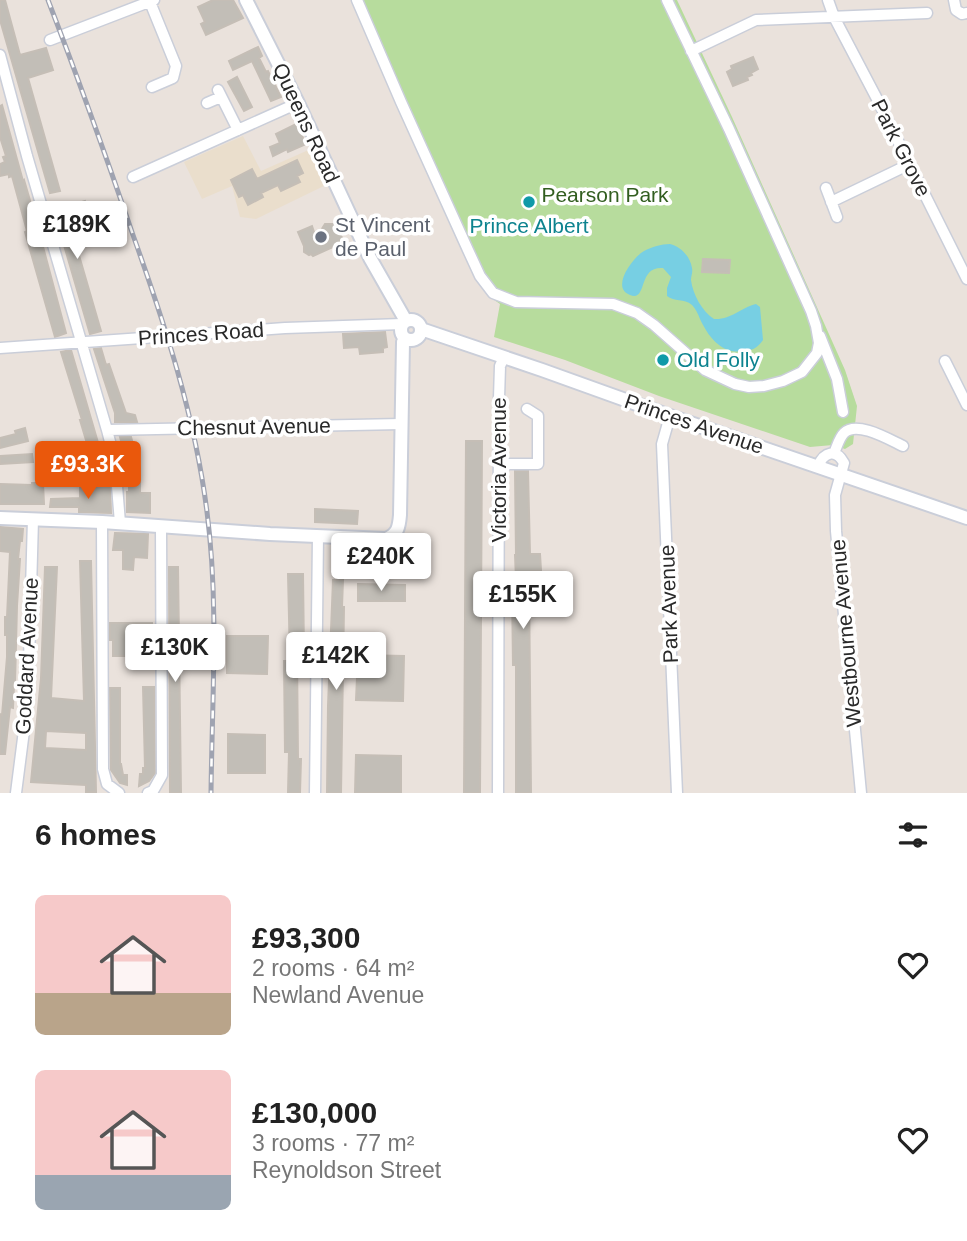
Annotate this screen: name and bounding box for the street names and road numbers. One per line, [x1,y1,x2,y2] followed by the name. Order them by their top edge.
[269,59,344,186] street label: Queens Road
[867,95,936,200] street label: Park Grove
[137,318,265,349] street label: Princes Road
[622,389,767,458] street label: Princes Avenue
[487,397,510,543] street label: Victoria Avenue
[177,414,331,439] street label: Chesnut Avenue
[826,538,865,728] street label: Westbourne Avenue
[655,544,682,664] street label: Park Avenue
[11,577,42,735] street label: Goddard Avenue

